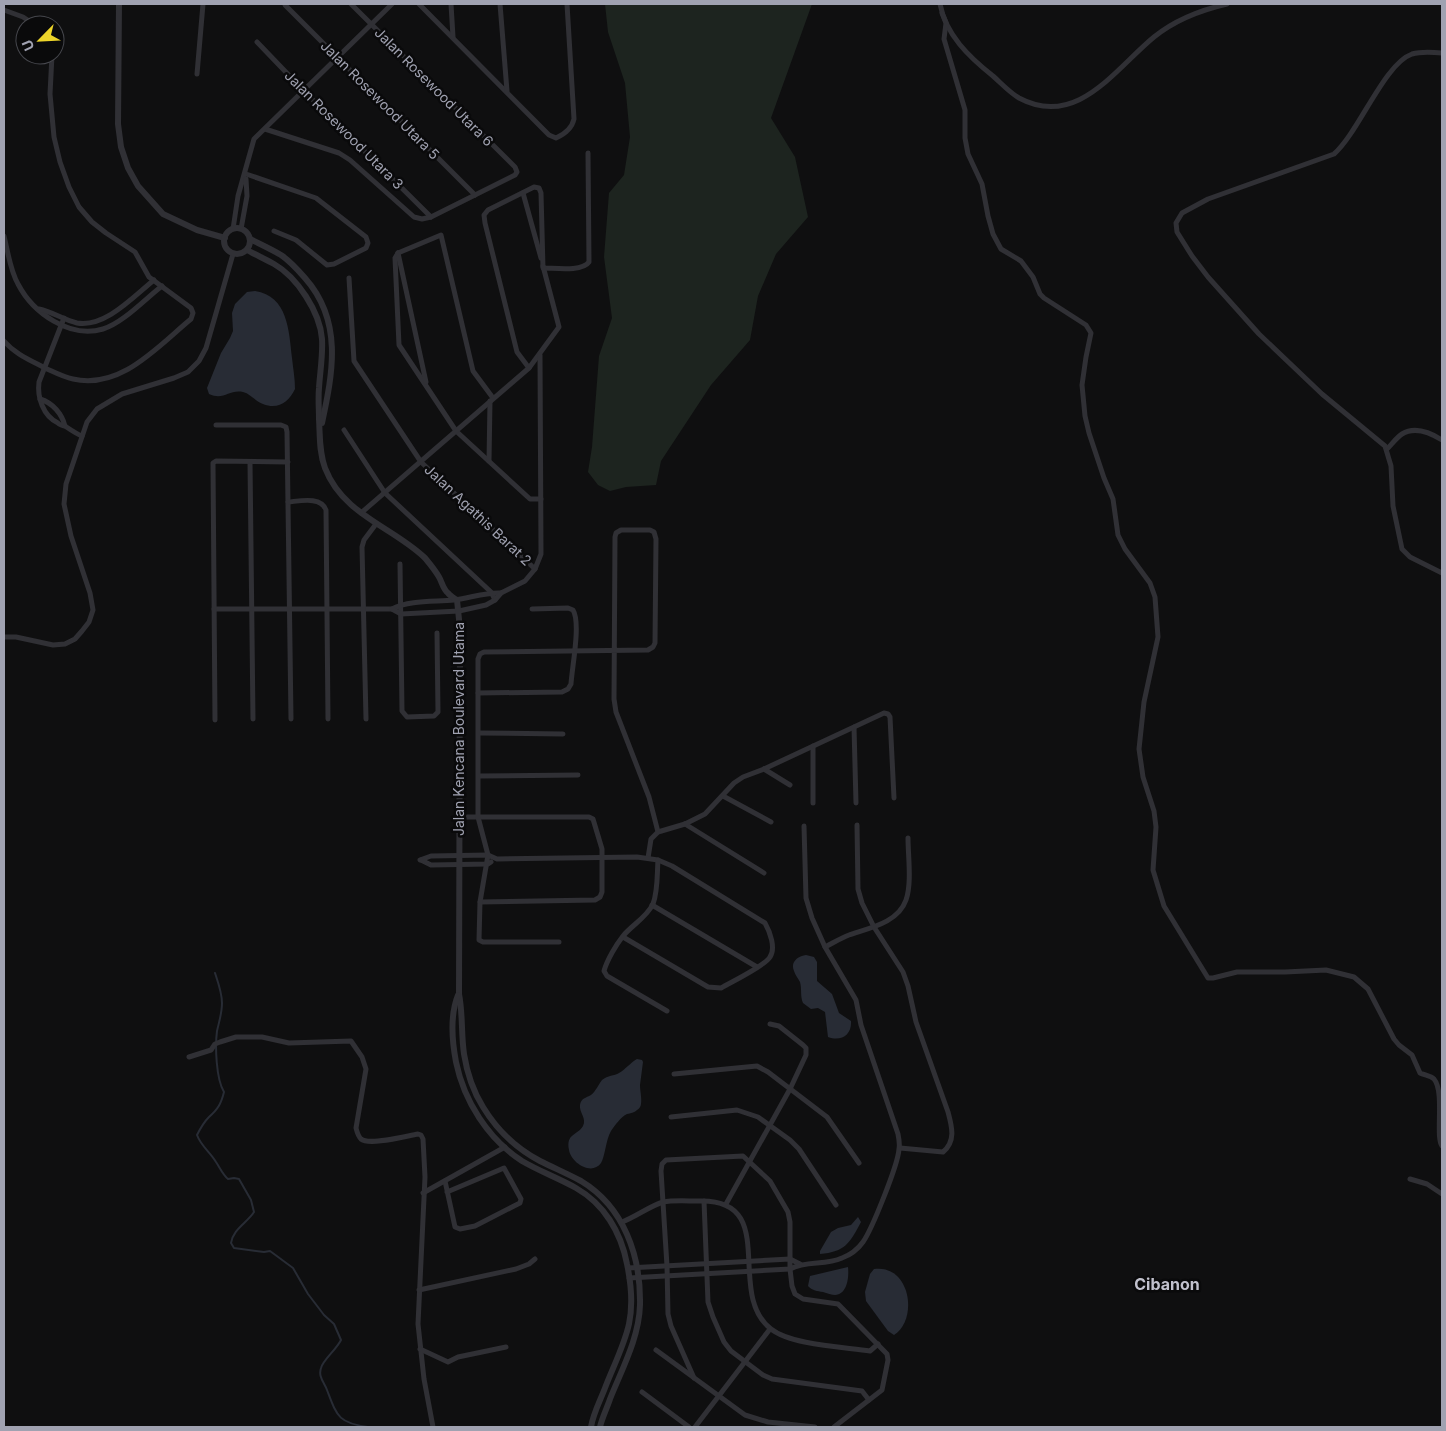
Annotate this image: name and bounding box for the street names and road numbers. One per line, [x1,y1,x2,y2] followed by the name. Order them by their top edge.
[371,24,497,150] street label: Jalan Rosewood Utara 6
[317,37,443,163] street label: Jalan Rosewood Utara 5
[281,67,407,193] street label: Jalan Rosewood Utara 3
[421,461,535,569] street label: Jalan Agathis Barat 2
[450,622,467,836] street label: Jalan Kencana Boulevard Utama

